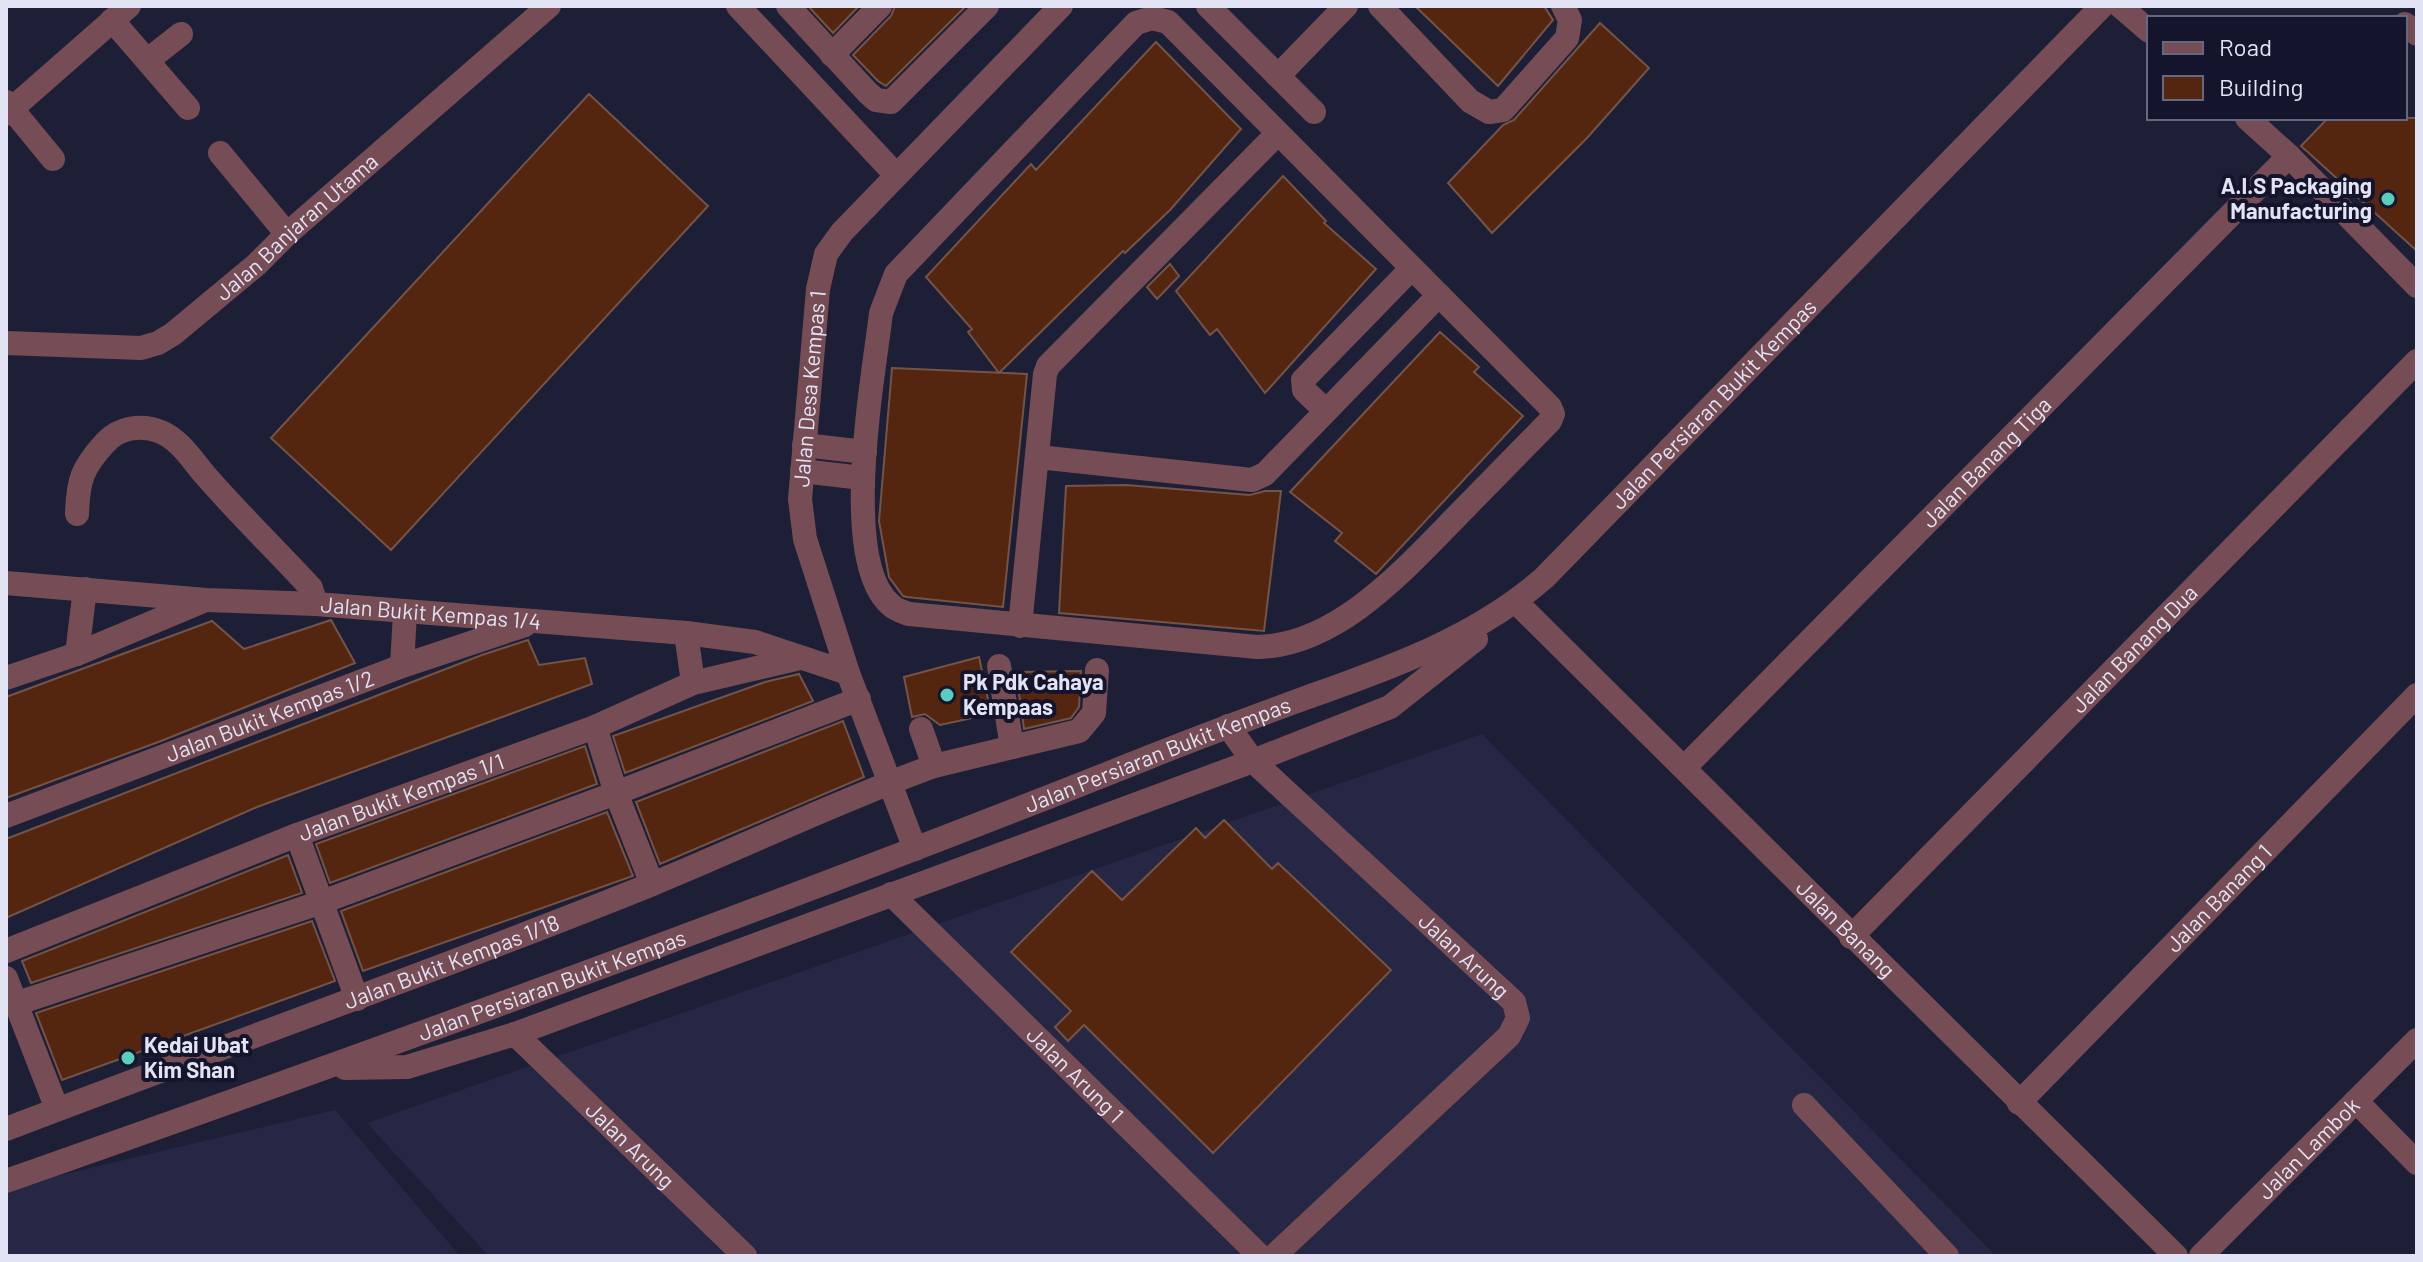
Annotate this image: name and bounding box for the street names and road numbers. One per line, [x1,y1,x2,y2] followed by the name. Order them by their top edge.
[210,147,382,305] street label: Jalan Banjaran Utama
[787,289,830,488] street label: Jalan Desa Kempas 1
[1605,293,1821,514] street label: Jalan Persiaran Bukit Kempas
[1915,391,2056,532] street label: Jalan Banang Tiga
[2065,579,2202,718] street label: Jalan Banang Dua
[320,590,542,634] street label: Jalan Bukit Kempas 1/4
[162,664,377,766] street label: Jalan Bukit Kempas 1/2
[1020,691,1294,817] street label: Jalan Persiaran Bukit Kempas
[295,747,507,845] street label: Jalan Bukit Kempas 1/1
[2160,838,2276,957] street label: Jalan Banang 1
[1792,874,1901,982] street label: Jalan Banang
[1414,907,1515,1003] street label: Jalan Arung
[340,908,563,1014] street label: Jalan Bukit Kempas 1/18
[414,923,689,1045] street label: Jalan Persiaran Bukit Kempas
[1022,1021,1130,1127] street label: Jalan Arung 1
[2251,1091,2364,1204] street label: Jalan Lambok
[581,1096,681,1193] street label: Jalan Arung

